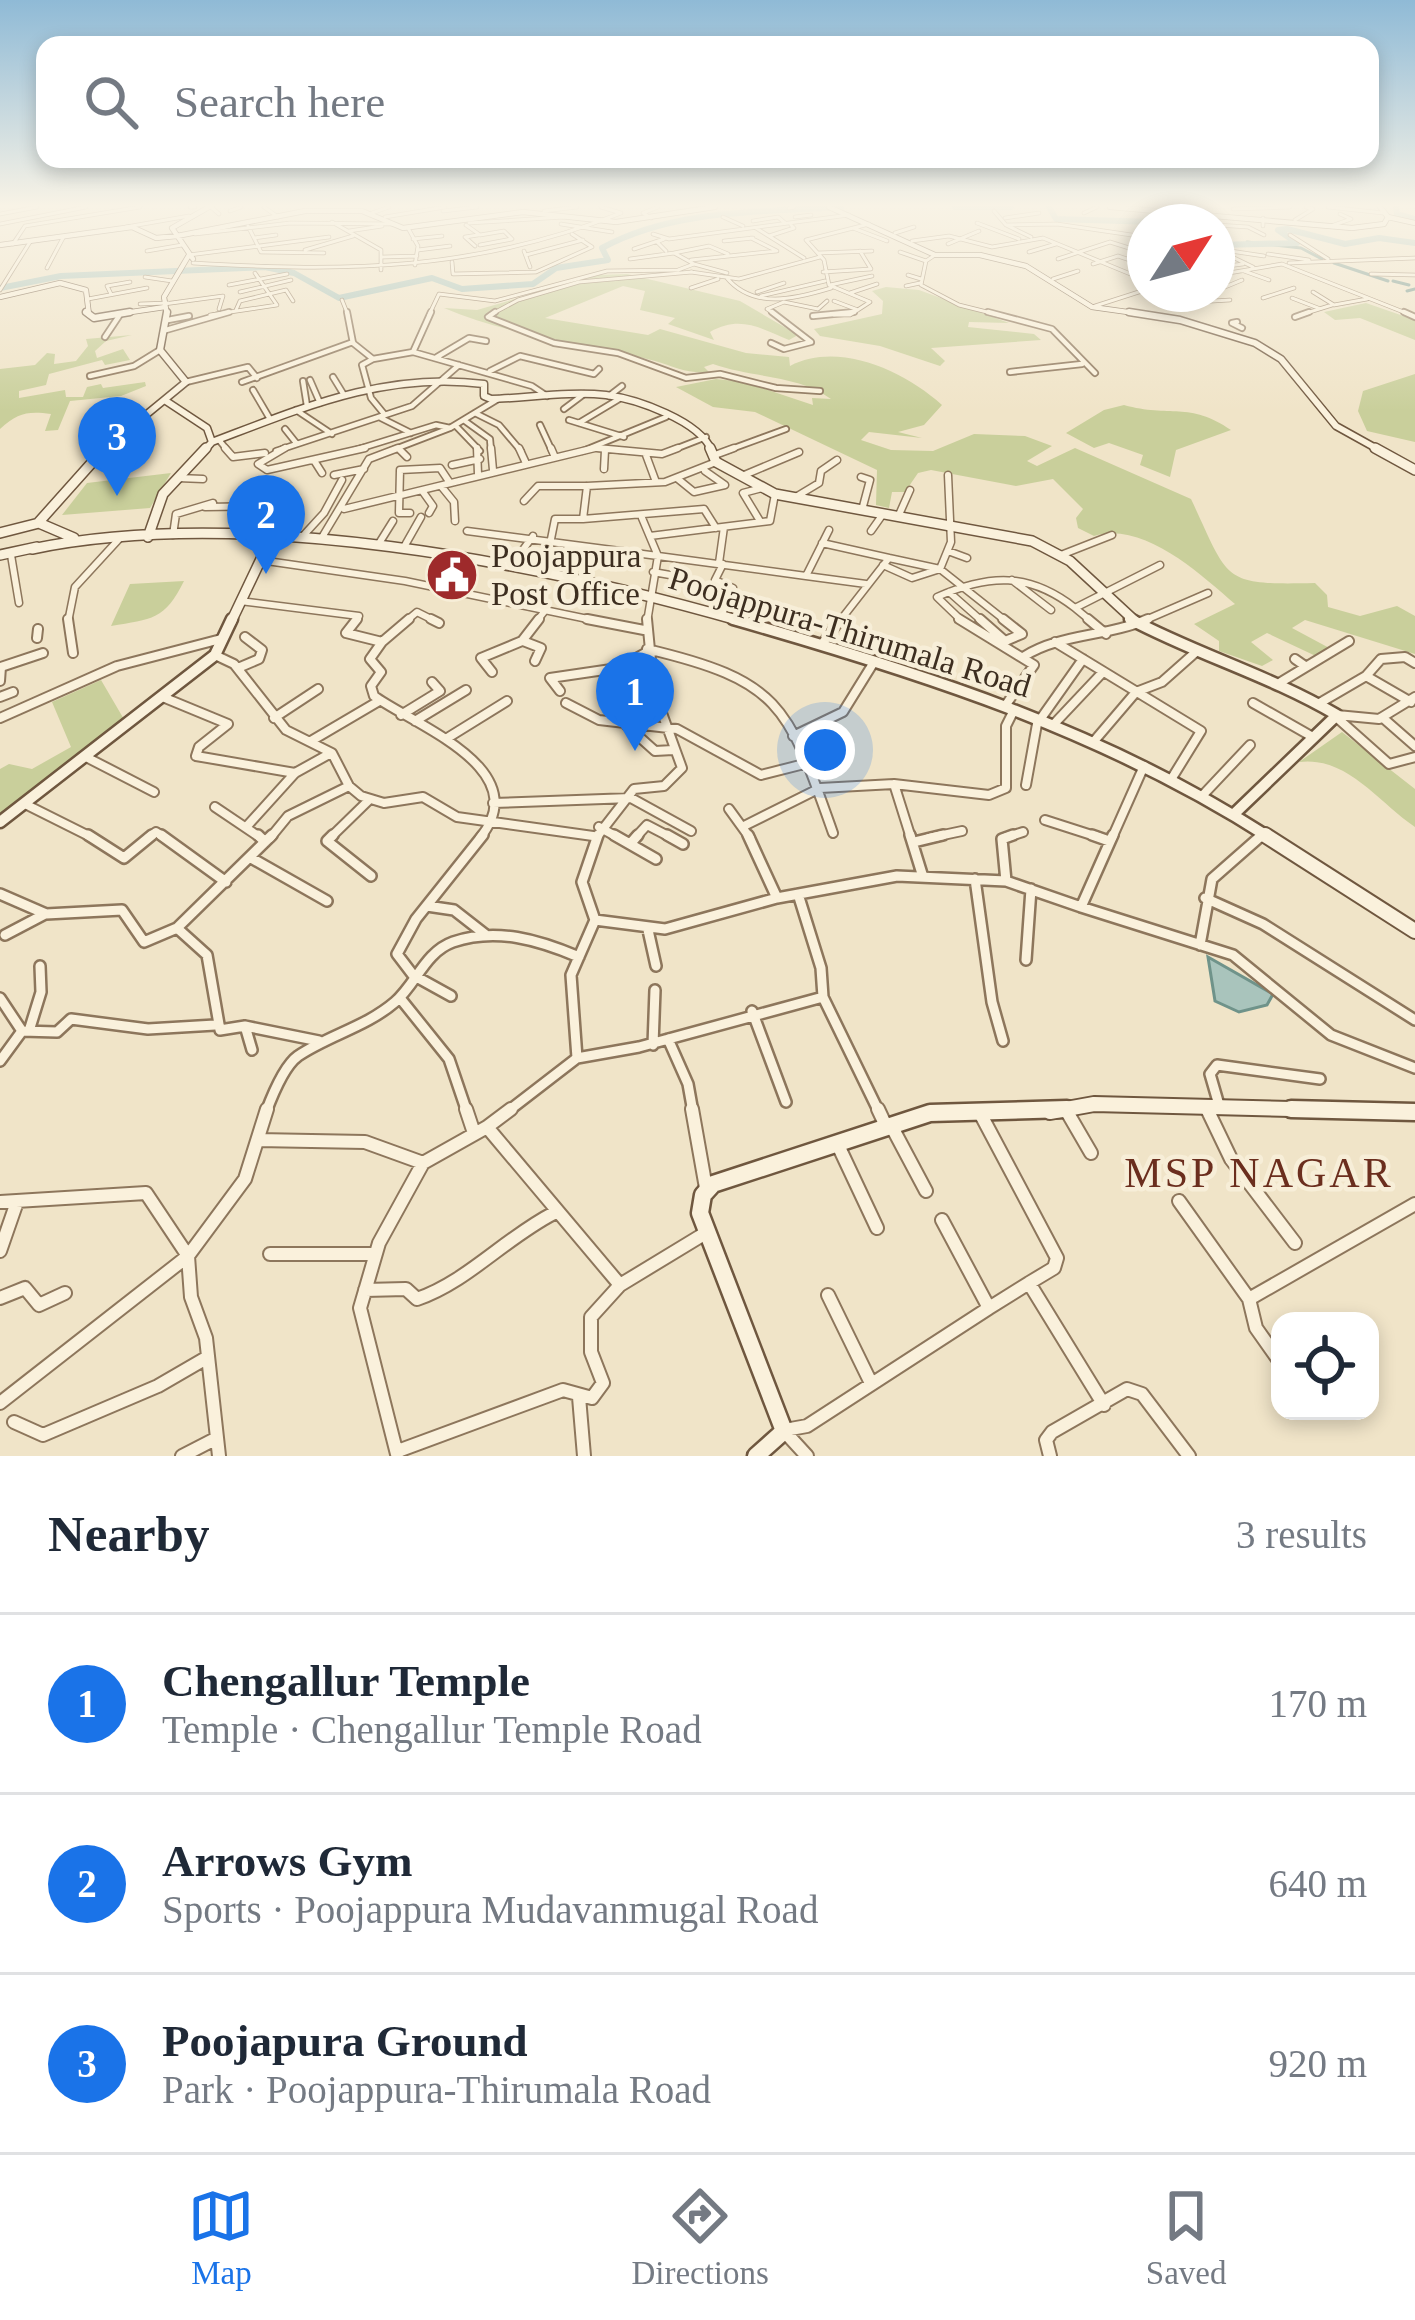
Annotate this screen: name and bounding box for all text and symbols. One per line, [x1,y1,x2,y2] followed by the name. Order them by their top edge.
[36,36,1379,168] search box
[78,69,144,135] icon: search
[174,77,385,127] text: Search here
[1127,204,1235,312] north arrow
[78,397,156,496] pin: 3
[227,475,305,574] pin: 2
[491,538,642,612] place label: Poojappura Post Office
[424,547,480,603] public building icon: Poojappura Post Office
[665,560,1036,704] street label: Poojappura-Thirumala Road
[596,652,674,751] pin: 1
[795,720,855,780] your location
[1124,1150,1394,1196] district label: MSP NAGAR
[1271,1312,1379,1420] map controls
[1271,1312,1379,1420] button: locate
[48,1506,209,1562] text: Nearby
[1236,1513,1367,1556] text: 3 results
[162,1656,530,1706] text: Chengallur Temple
[77,1682,97,1725] text: 1
[1268,1682,1367,1725] text: 170 m
[162,1708,702,1751] text: Temple · Chengallur Temple Road
[162,1836,412,1886] text: Arrows Gym
[77,1862,97,1905] text: 2
[1268,1862,1367,1905] text: 640 m
[162,1888,818,1931] text: Sports · Poojappura Mudavanmugal Road
[162,2016,528,2066] text: Poojapura Ground
[77,2042,97,2085] text: 3
[1268,2042,1367,2085] text: 920 m
[162,2068,711,2111] text: Park · Poojappura-Thirumala Road
[188,2183,254,2292] tab: Map
[631,2183,769,2292] tab: Directions
[1146,2183,1227,2292] tab: Saved

